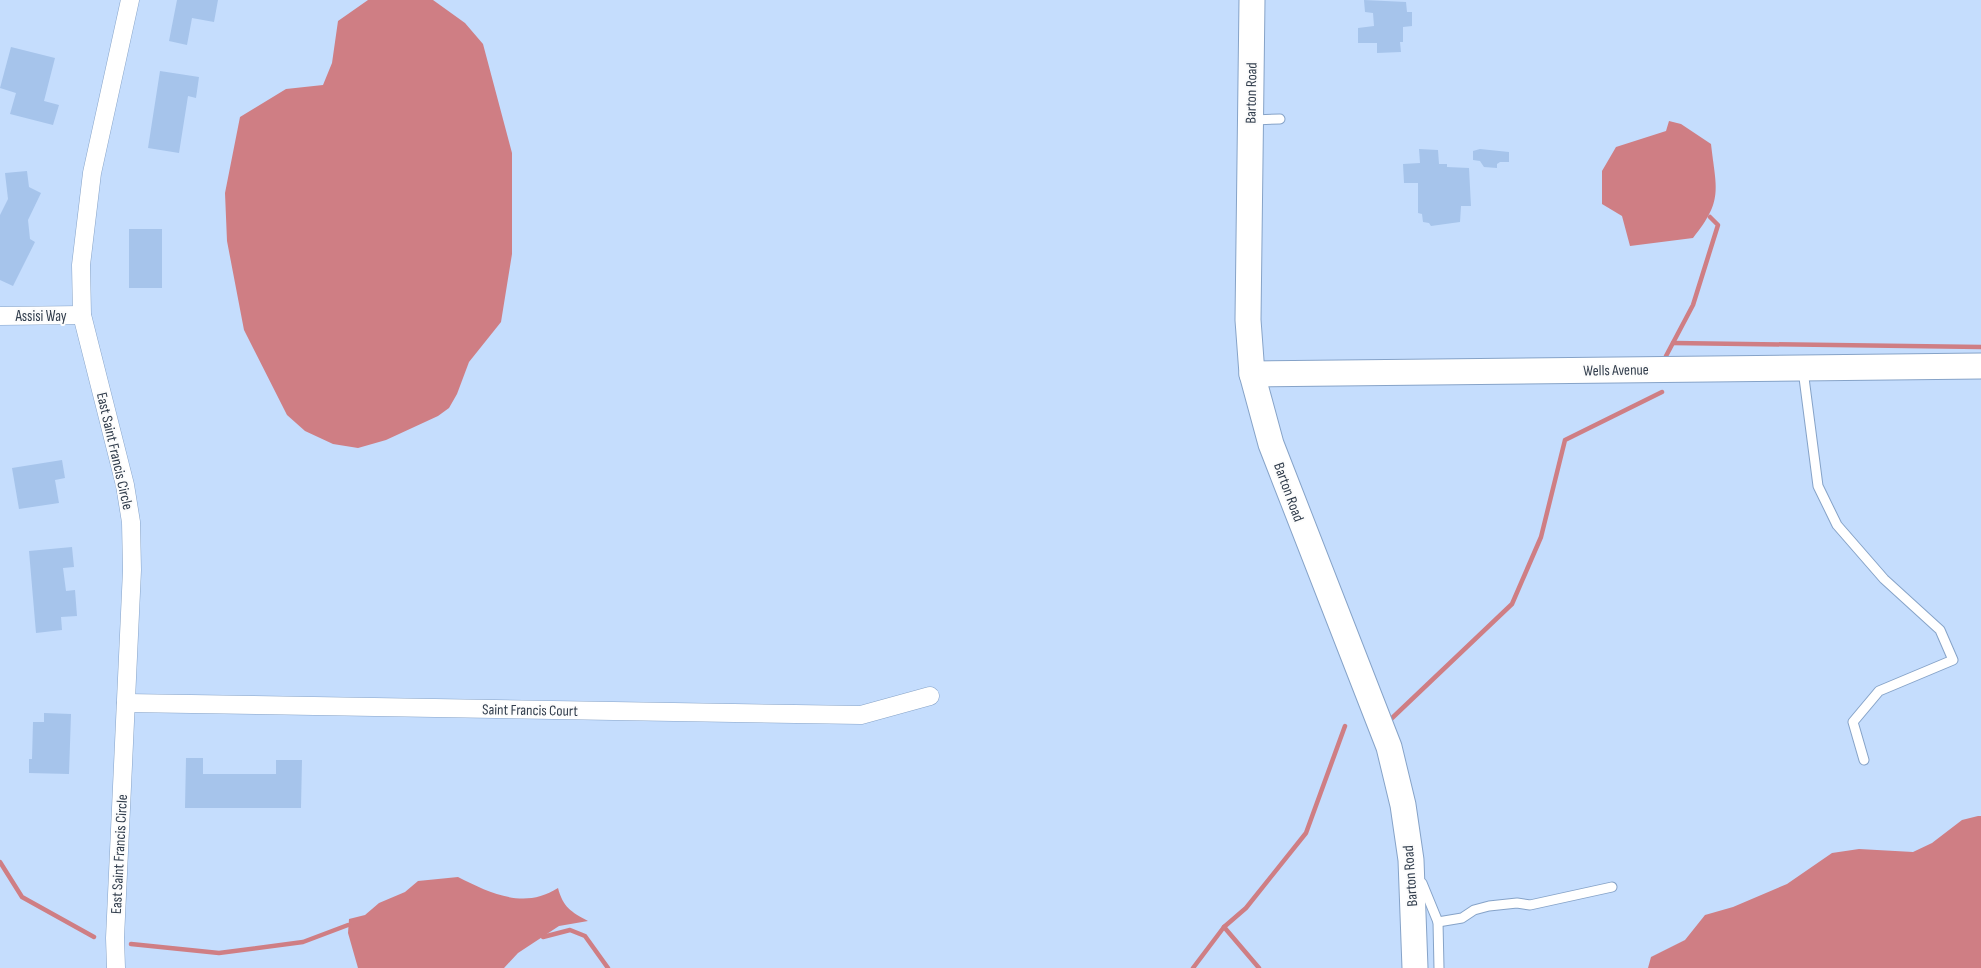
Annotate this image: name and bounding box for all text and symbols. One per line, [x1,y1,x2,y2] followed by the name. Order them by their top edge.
[1241,62,1262,124] street label: Barton Road
[14,307,67,326] street label: Assisi Way
[1583,360,1649,381] street label: Wells Avenue
[92,391,137,512] street label: East Saint Francis Circle
[1269,460,1308,524] street label: Barton Road
[482,700,578,721] street label: Saint Francis Court
[107,794,132,914] street label: East Saint Francis Circle
[1399,845,1422,907] street label: Barton Road

